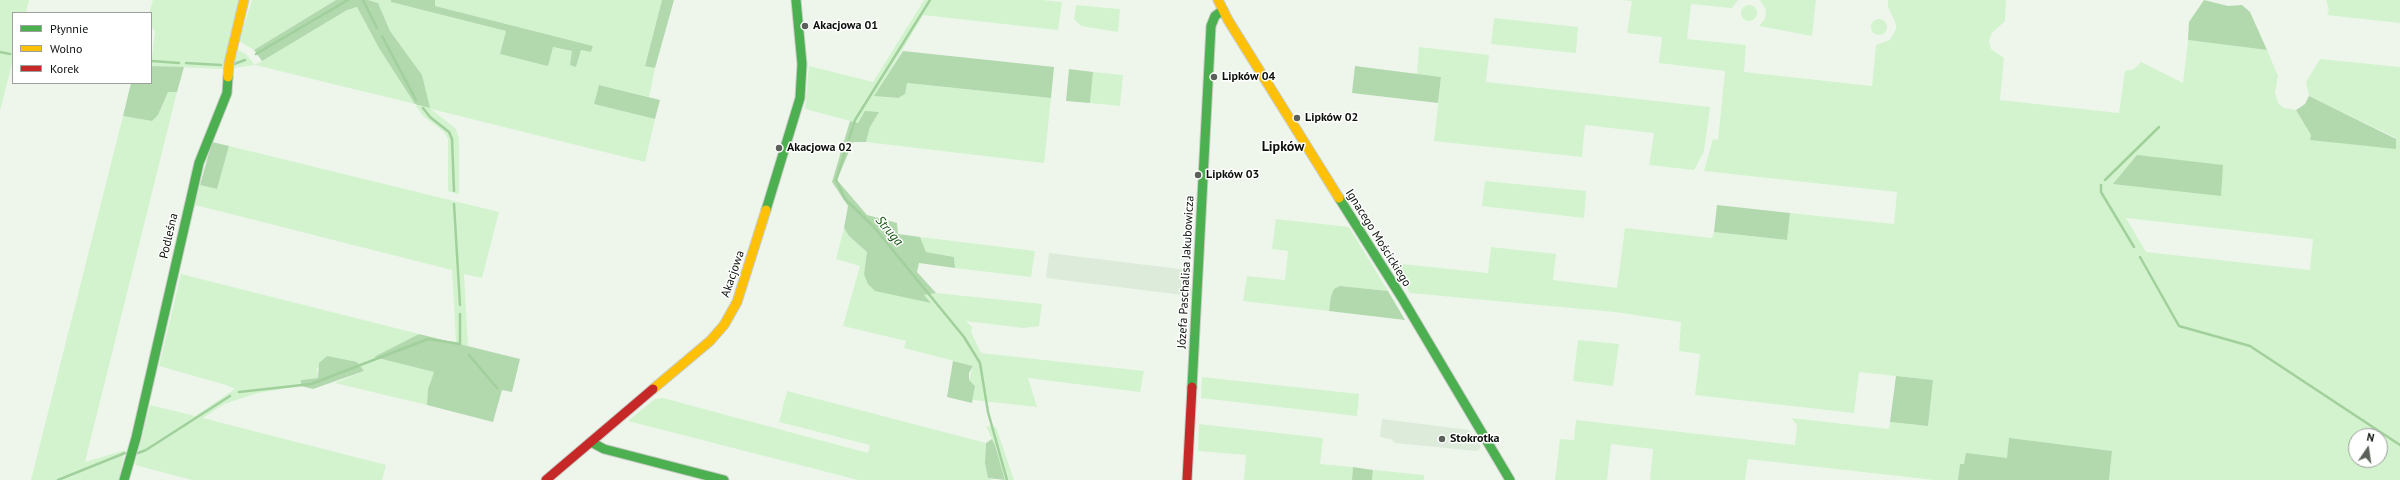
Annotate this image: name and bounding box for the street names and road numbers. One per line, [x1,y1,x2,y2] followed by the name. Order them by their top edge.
[1342,187,1414,289] street label: Ignacego Mościckiego
[1175,195,1197,349] street label: Józefa Paschalisa Jakubowicza
[157,212,181,260] street label: Podleśna
[718,249,748,299] street label: Akacjowa

